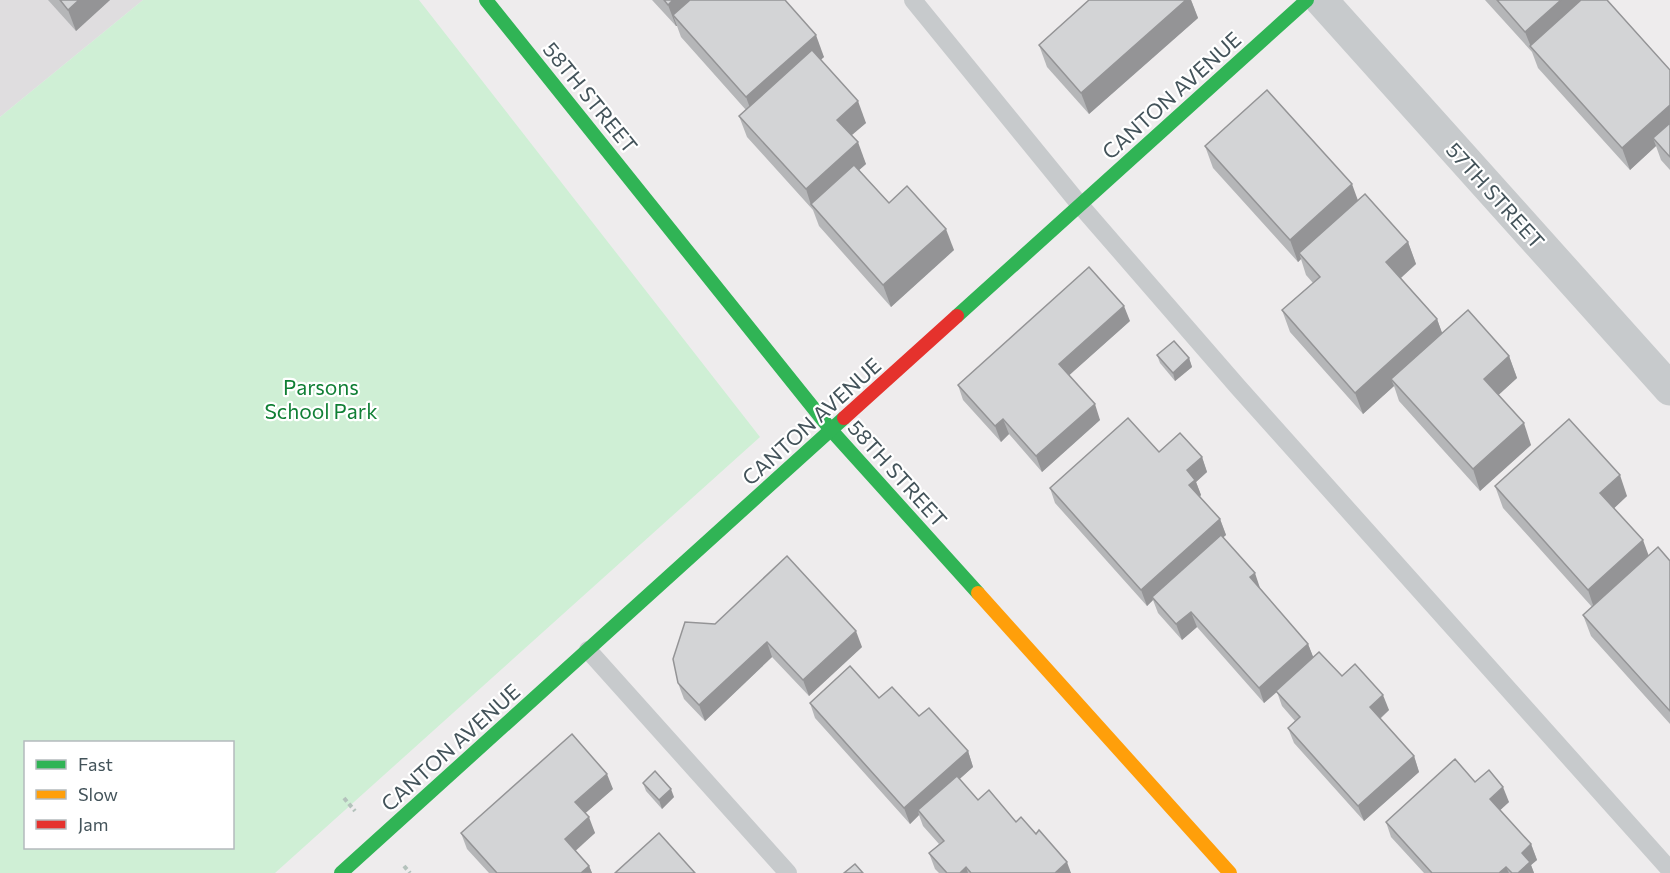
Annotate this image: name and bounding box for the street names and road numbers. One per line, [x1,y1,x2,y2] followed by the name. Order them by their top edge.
[1096,26,1246,164] street label: CANTON AVENUE
[539,37,643,157] street label: 58TH STREET
[1442,137,1550,253] street label: 57TH STREET
[736,352,886,490] street label: CANTON AVENUE
[843,414,953,532] street label: 58TH STREET
[375,678,525,816] street label: CANTON AVENUE

